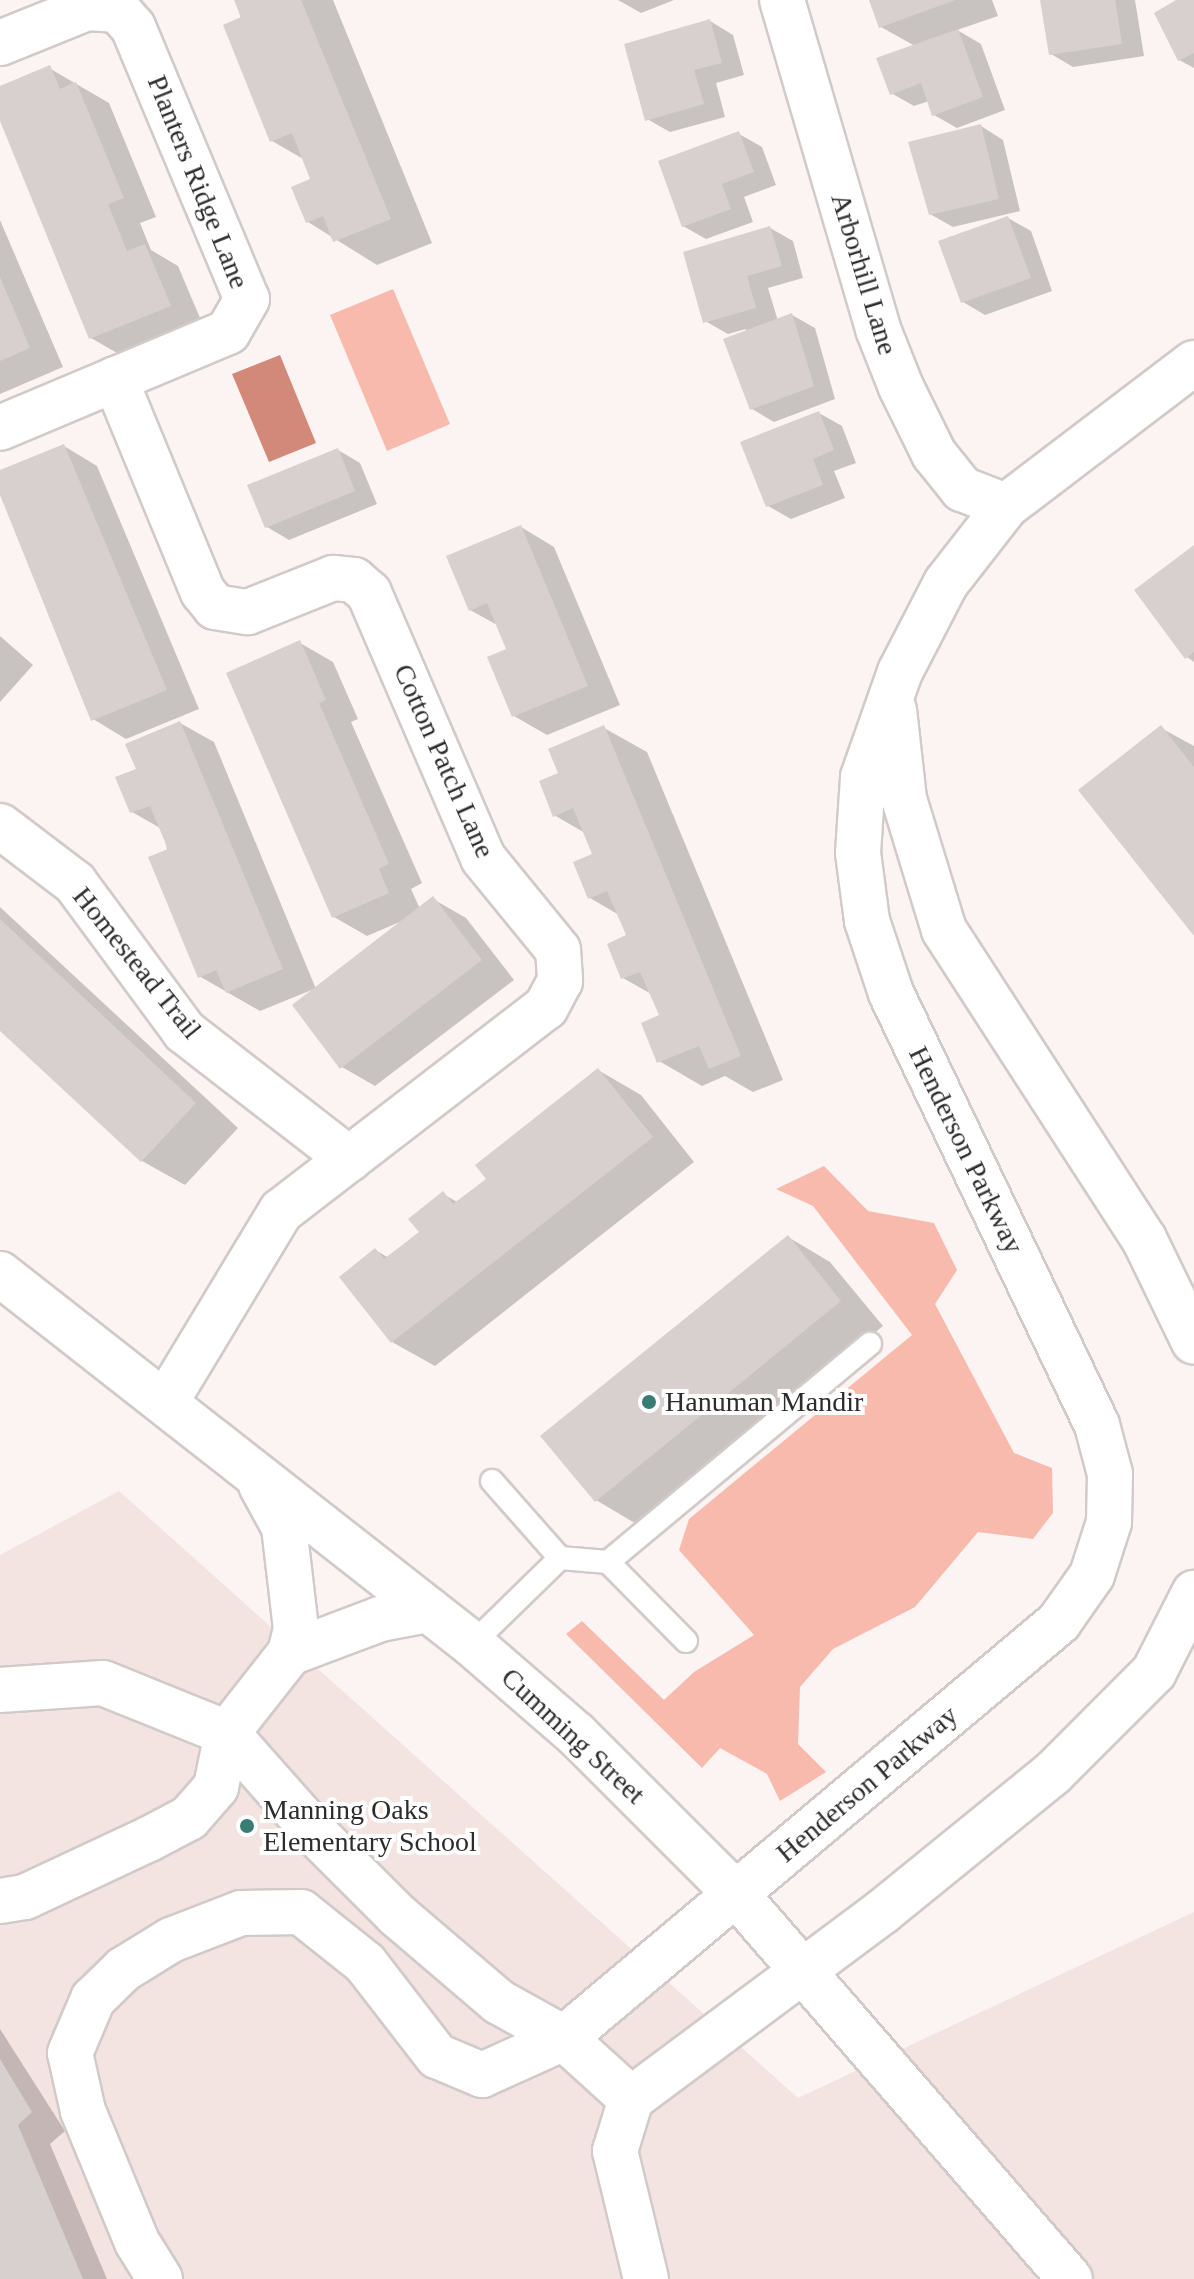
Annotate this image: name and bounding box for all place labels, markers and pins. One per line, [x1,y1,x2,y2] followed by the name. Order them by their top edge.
[665,1385,863,1419] place label: Hanuman Mandir
[640,1393,658,1411] marker: Hanuman Mandir
[263,1793,477,1859] place label: Manning Oaks Elementary School
[238,1817,256,1835] marker: Manning Oaks Elementary School

